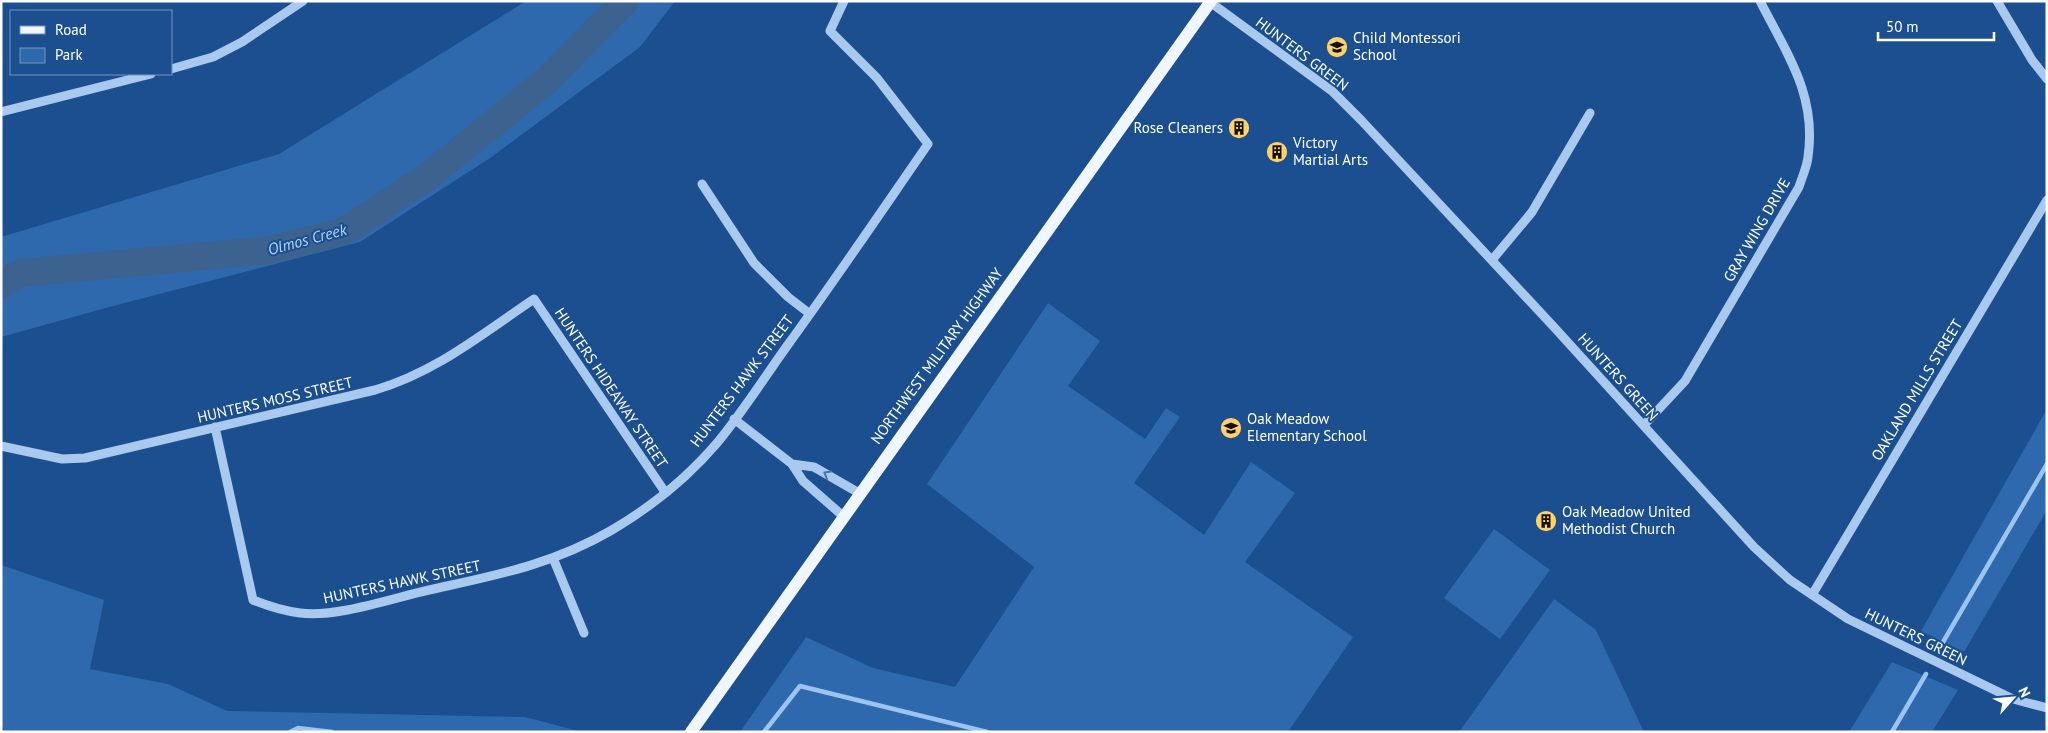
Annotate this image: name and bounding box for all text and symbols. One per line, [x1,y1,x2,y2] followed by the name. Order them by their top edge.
[10,10,172,75] legend
[1878,10,1994,42] scale bar
[1252,12,1353,95] street label: HUNTERS GREEN
[1886,17,1919,36] text: 50 m
[55,20,87,39] text: Road
[1353,28,1461,64] place label: Child Montessori School
[1325,35,1349,59] school or university icon: Child Montessori School
[55,45,83,64] text: Park
[1227,116,1251,140] building icon: Rose Cleaners
[1134,118,1223,137] place label: Rose Cleaners
[1292,133,1368,169] place label: Victory Martial Arts
[1265,140,1289,164] building icon: Victory Martial Arts
[1719,174,1794,285] street label: GRAY WING DRIVE
[265,219,349,259] water label: Olmos Creek
[866,263,1007,448] street label: NORTHWEST MILITARY HIGHWAY
[551,304,673,472] street label: HUNTERS HIDEAWAY STREET
[686,310,798,450] street label: HUNTERS HAWK STREET
[1867,315,1967,464] street label: OAKLAND MILLS STREET
[1574,329,1663,424] street label: HUNTERS GREEN
[195,372,355,427] street label: HUNTERS MOSS STREET
[1247,409,1367,445] place label: Oak Meadow Elementary School
[1219,416,1243,440] school or university icon: Oak Meadow Elementary School
[823,471,832,481] one-way arrow
[1562,502,1691,538] place label: Oak Meadow United Methodist Church
[1534,509,1558,533] building icon: Oak Meadow United Methodist Church
[321,555,483,607] street label: HUNTERS HAWK STREET
[1862,604,1970,670] street label: HUNTERS GREEN
[1988,673,2038,723] north arrow
[2014,684,2035,700] text: N

